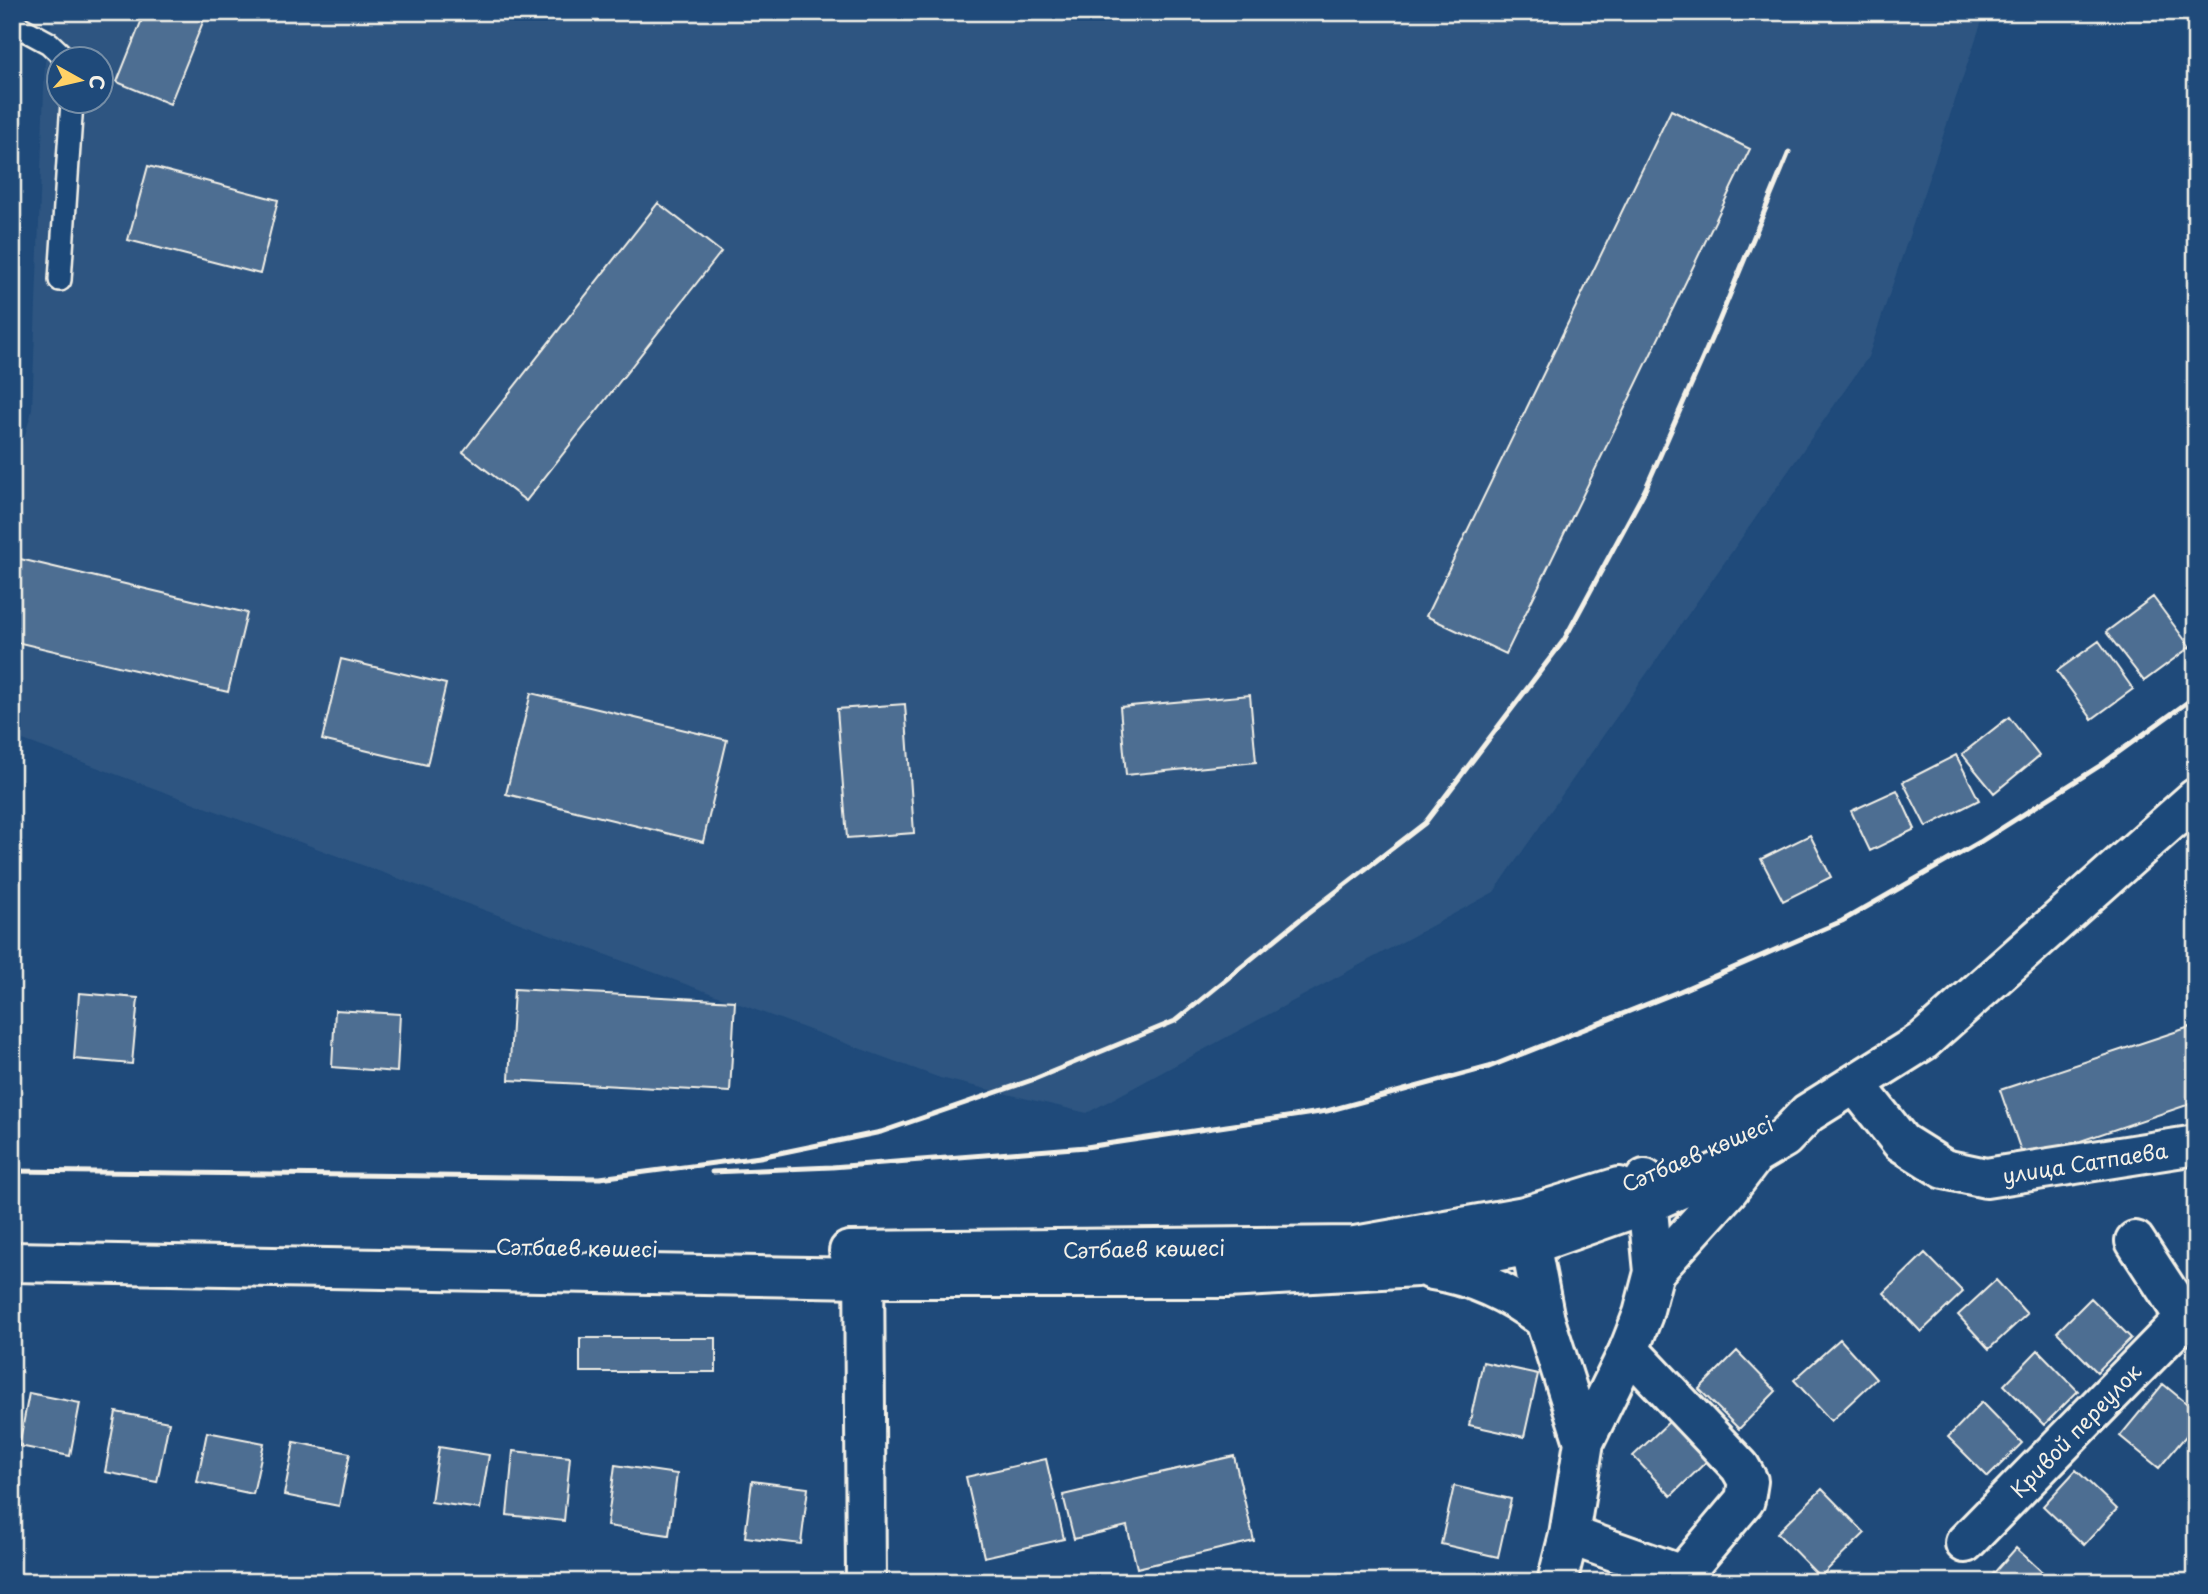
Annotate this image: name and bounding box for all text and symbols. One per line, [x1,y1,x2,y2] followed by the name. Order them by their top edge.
[46,46,116,116] north arrow
[83,73,113,92] text: С
[1616,1107,1778,1199] street label: Сәтбаев көшесі
[2000,1133,2170,1191] street label: улица Сатпаева
[496,1230,658,1264] street label: Сәтбаев көшесі
[1063,1231,1225,1265] street label: Сәтбаев көшесі
[2002,1355,2148,1504] street label: Кривой переулок

